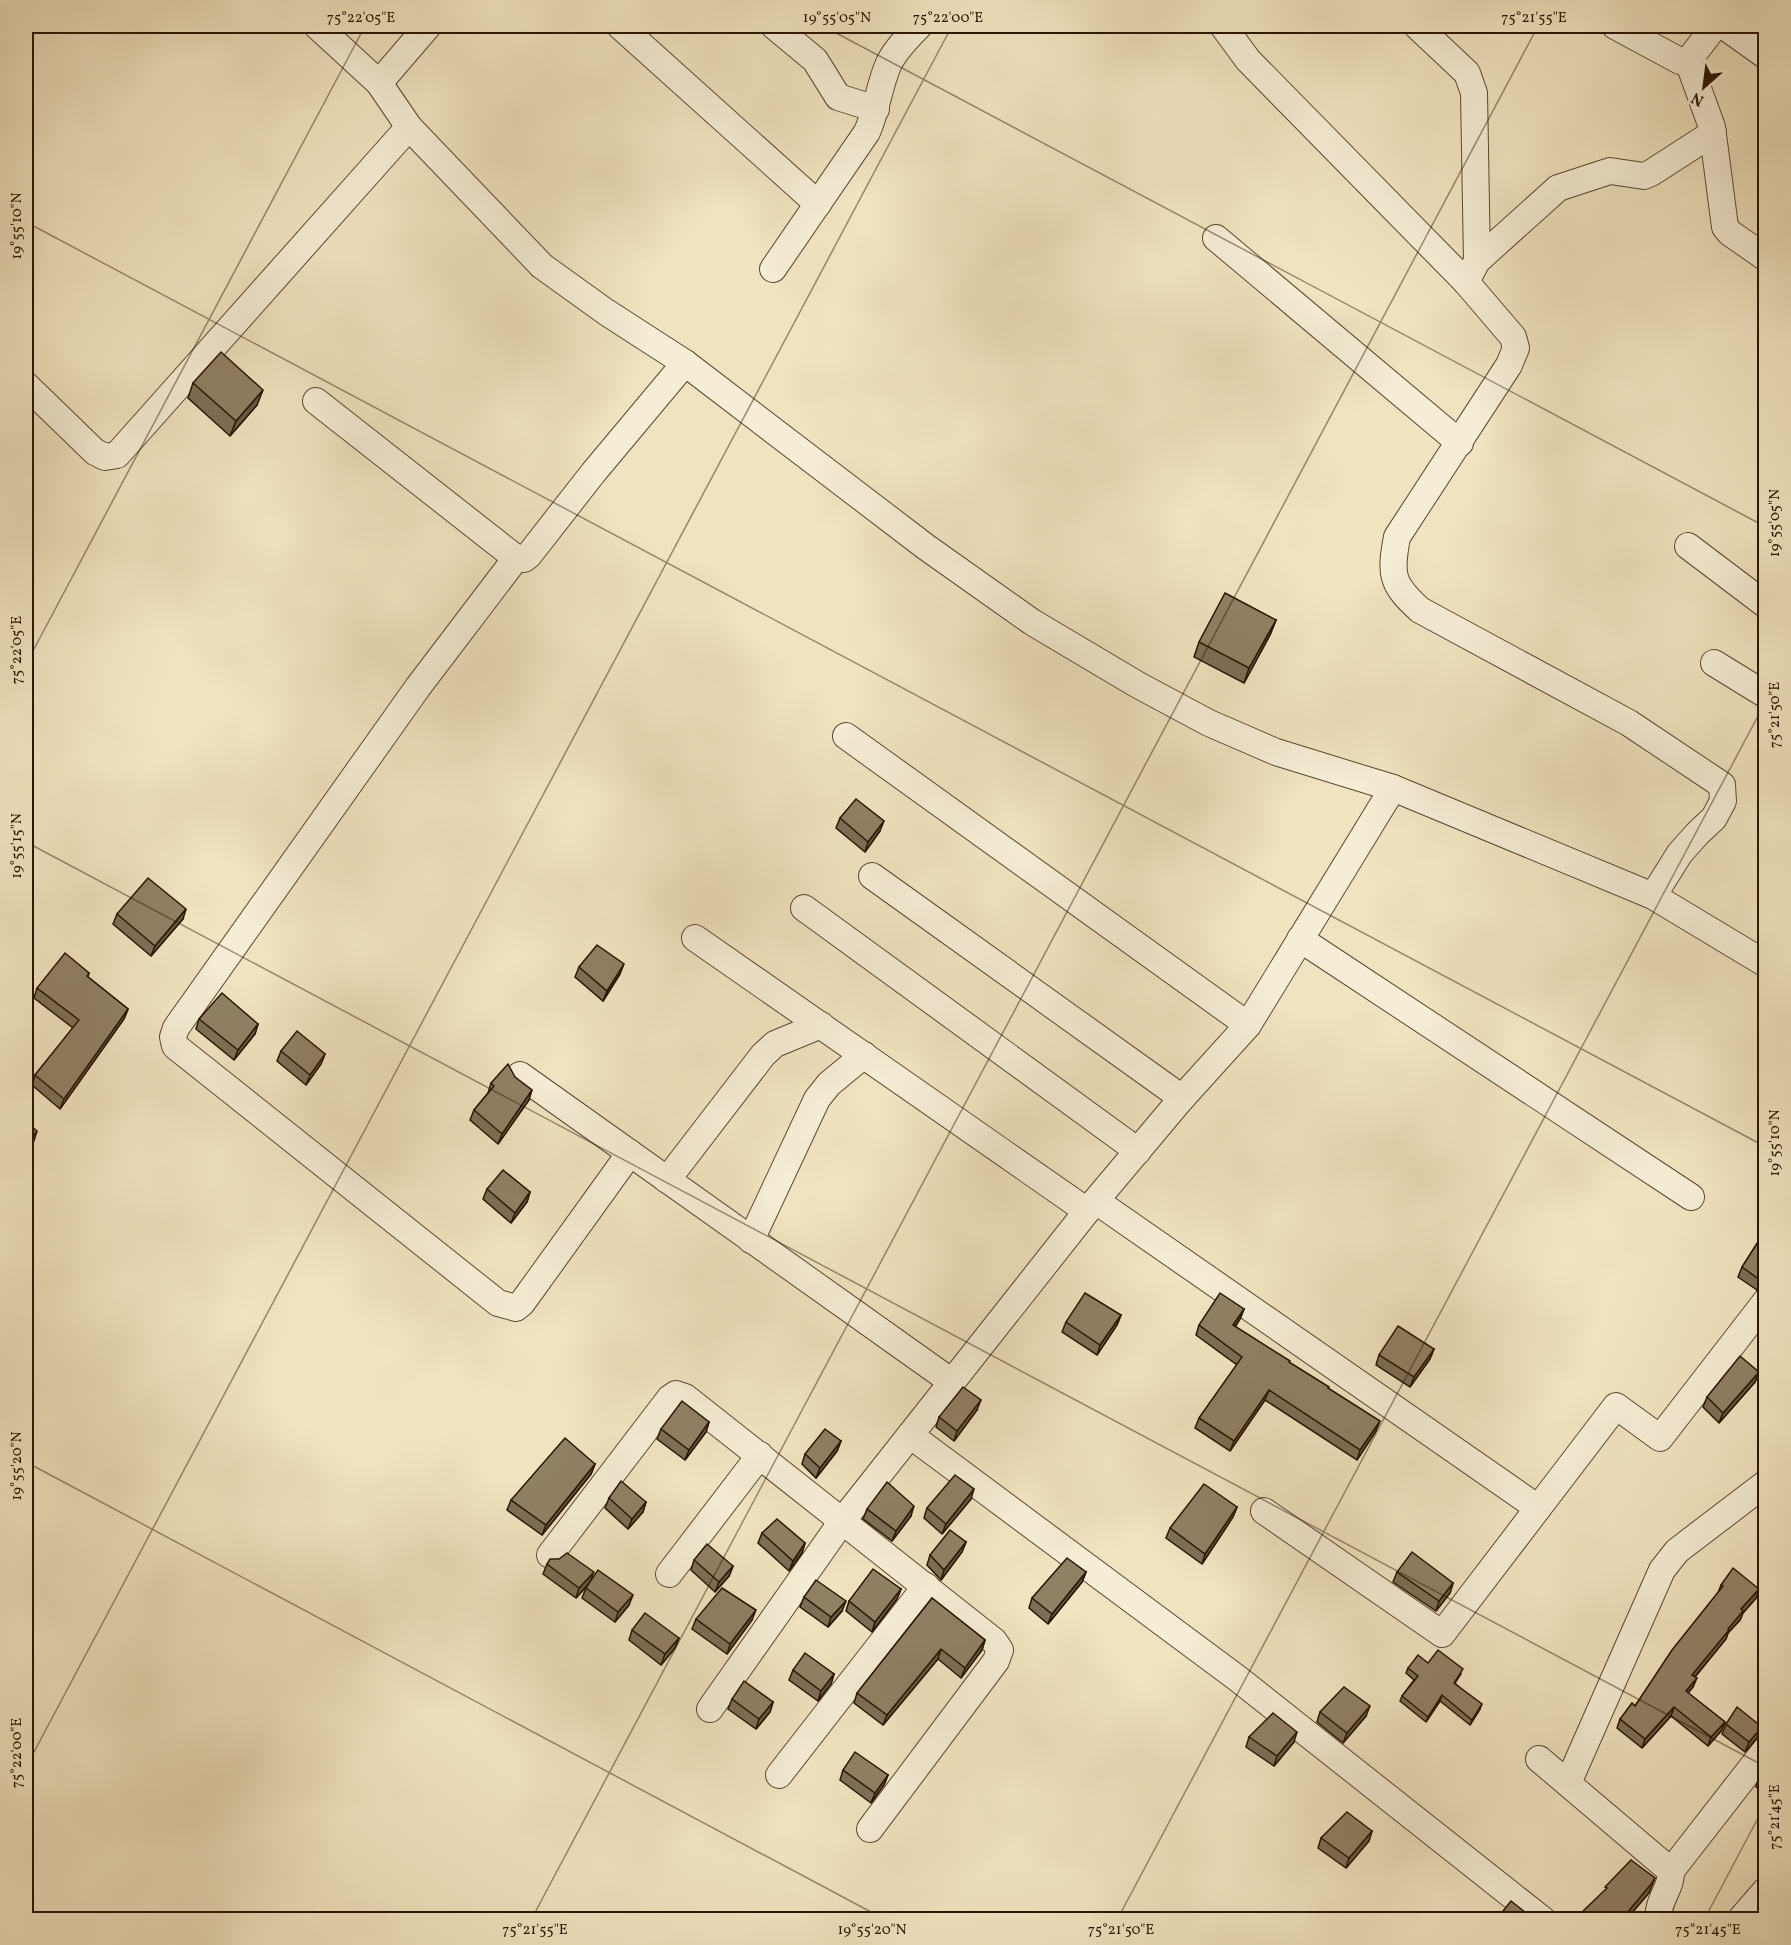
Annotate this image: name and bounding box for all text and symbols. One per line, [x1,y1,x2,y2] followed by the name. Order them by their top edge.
[327,8,395,29] text: 75°22'05"E
[803,8,871,29] text: 19°55'05"N
[913,8,983,29] text: 75°22'00"E
[1501,8,1567,29] text: 75°21'55"E
[1674,57,1734,117] north arrow
[1687,86,1708,111] text: N
[7,192,28,260] text: 19°55'10"N
[1765,489,1786,557] text: 19°55'05"N
[7,616,28,684] text: 75°22'05"E
[1765,682,1786,748] text: 75°21'50"E
[7,813,28,879] text: 19°55'15"N
[1765,1109,1786,1177] text: 19°55'10"N
[7,1431,28,1501] text: 19°55'20"N
[7,1718,28,1788] text: 75°22'00"E
[1765,1784,1786,1850] text: 75°21'45"E
[502,1920,568,1941] text: 75°21'55"E
[837,1920,907,1941] text: 19°55'20"N
[1088,1920,1154,1941] text: 75°21'50"E
[1675,1920,1741,1941] text: 75°21'45"E

